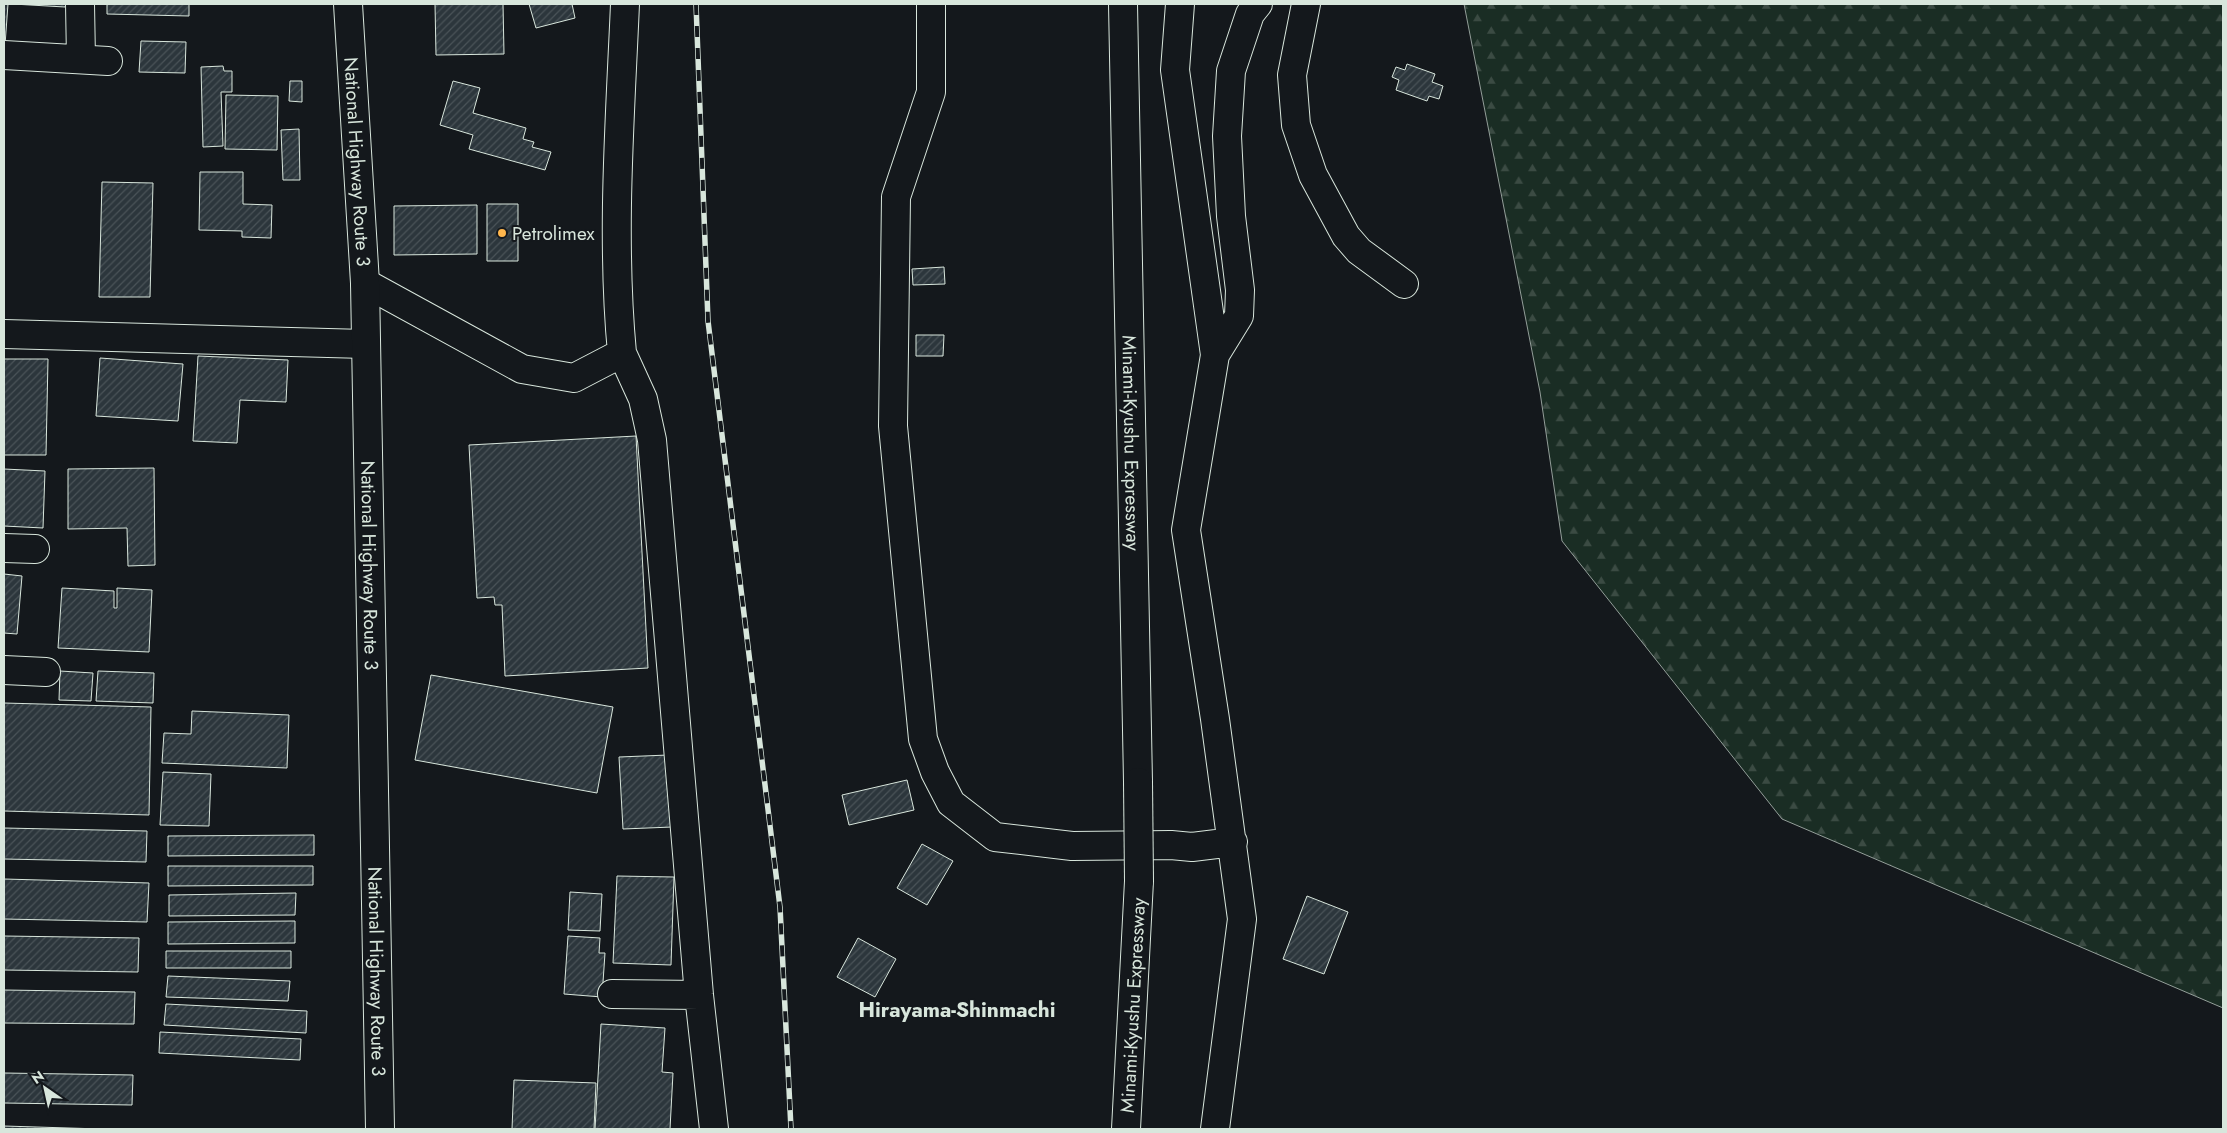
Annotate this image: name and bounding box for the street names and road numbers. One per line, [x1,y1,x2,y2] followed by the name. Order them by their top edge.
[337,56,377,267] street label: National Highway Route 3
[1115,335,1147,552] street label: Minami-Kyushu Expressway
[354,460,385,671] street label: National Highway Route 3
[361,866,392,1076] street label: National Highway Route 3
[1114,896,1152,1114] street label: Minami-Kyushu Expressway

